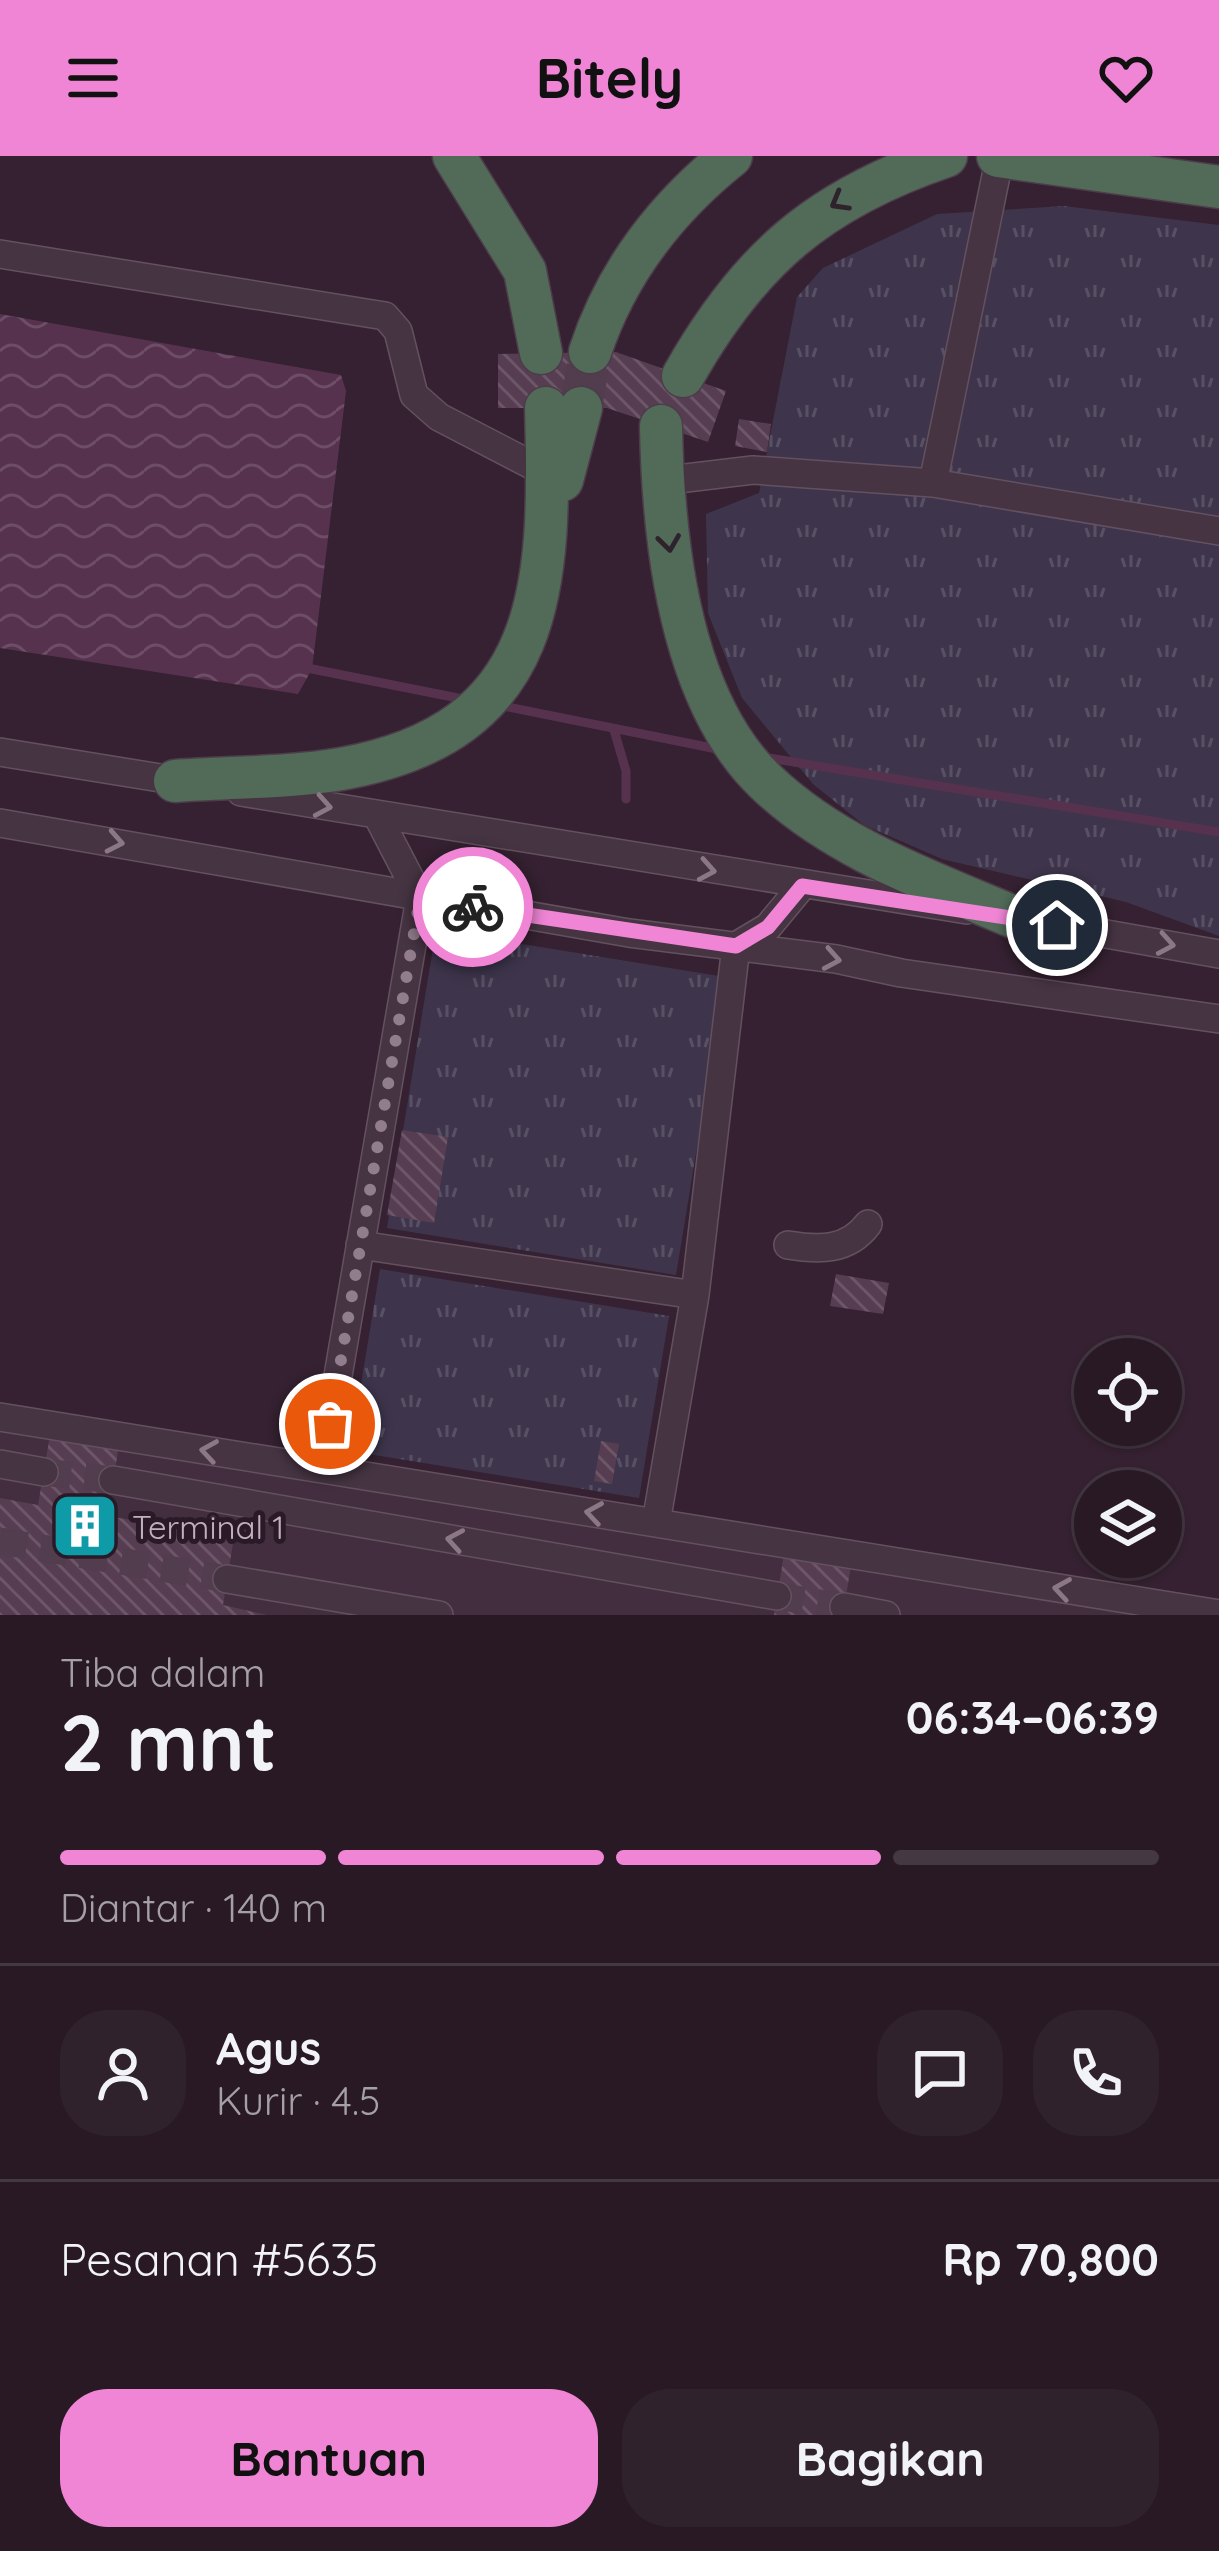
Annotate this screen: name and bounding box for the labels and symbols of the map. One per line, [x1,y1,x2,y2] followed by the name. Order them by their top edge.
[830,188,852,211] one-way arrow
[655,533,681,553] one-way arrow
[312,792,332,817] one-way arrow
[105,828,125,854] one-way arrow
[413,847,533,967] courier
[697,856,717,881] one-way arrow
[1006,874,1108,976] pin
[1156,931,1176,956] one-way arrow
[821,945,841,970] one-way arrow
[279,1373,381,1475] pin
[199,1439,219,1464] one-way arrow
[50,1491,120,1561] building icon: Terminal 1
[584,1502,604,1527] one-way arrow
[132,1506,284,1547] place label: Terminal 1
[445,1528,465,1553] one-way arrow
[1052,1577,1072,1602] one-way arrow

